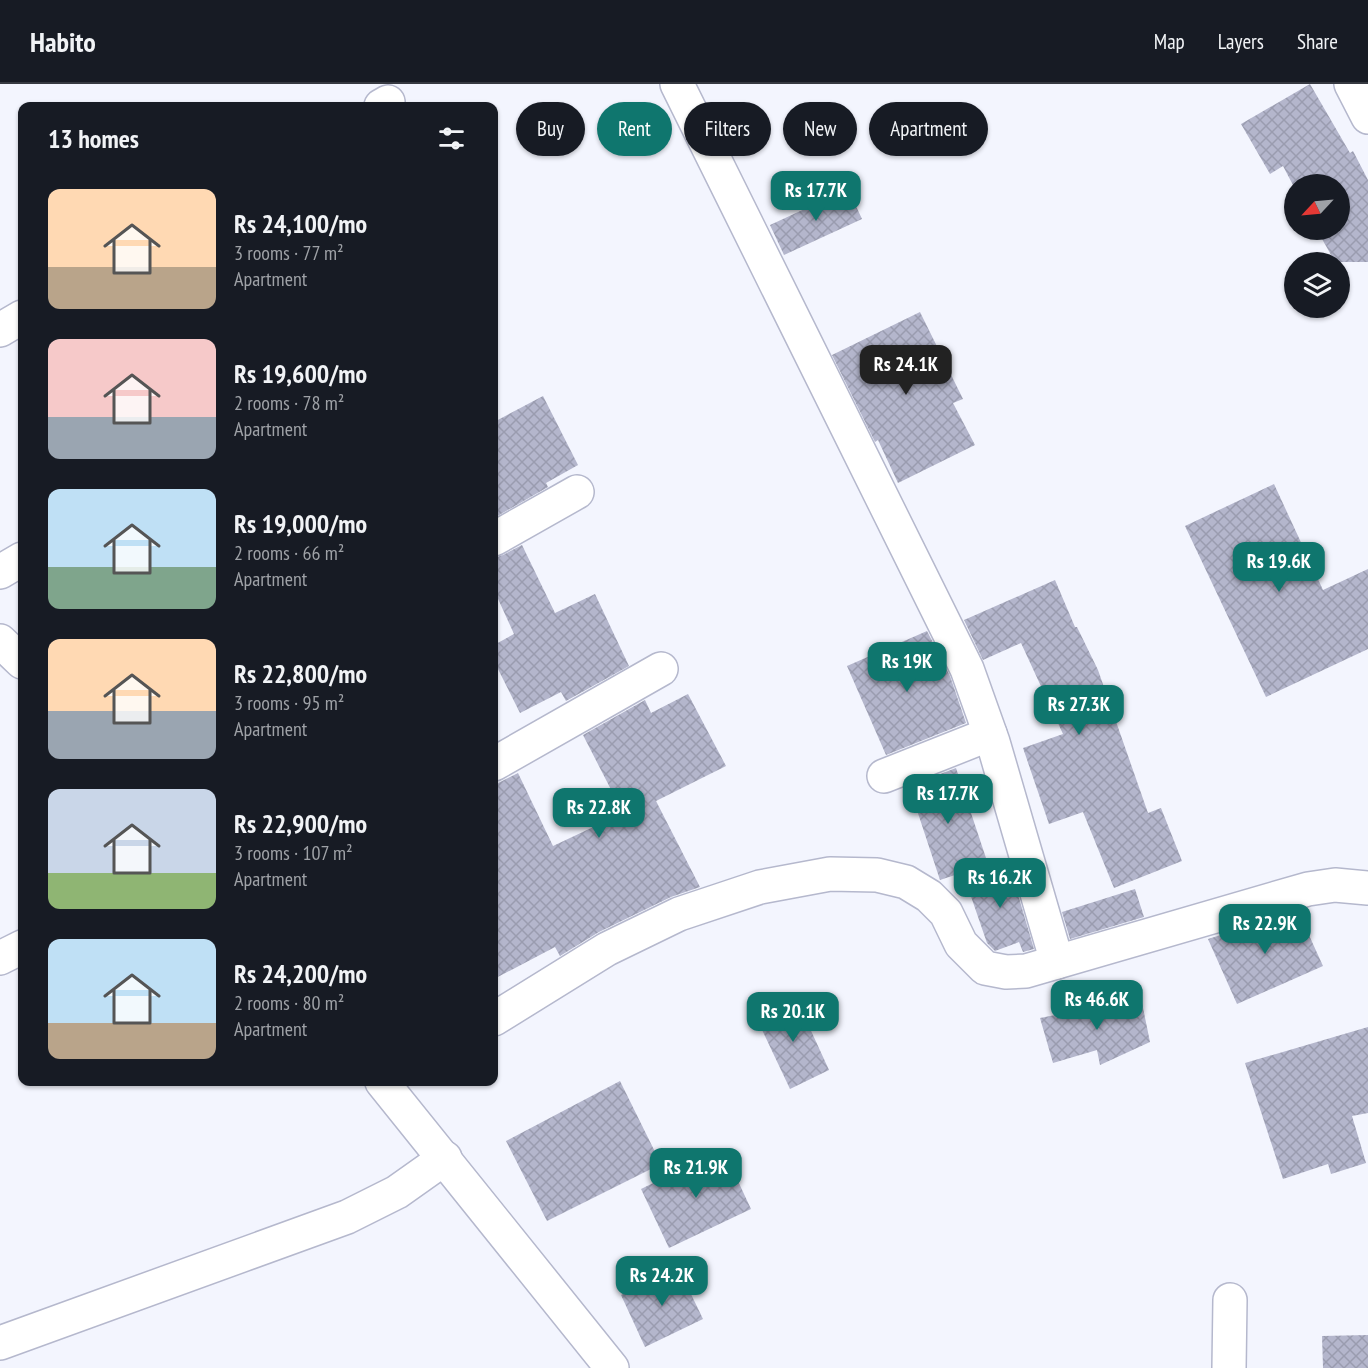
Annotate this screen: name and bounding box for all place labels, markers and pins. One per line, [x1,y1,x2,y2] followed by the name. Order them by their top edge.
[754,171,878,222] pin: Rs 17.7K
[844,345,968,396] pin: Rs 24.1K
[1217,542,1341,593] pin: Rs 19.6K
[858,642,956,693] pin: Rs 19K
[1017,685,1141,736] pin: Rs 27.3K
[886,774,1010,825] pin: Rs 17.7K
[537,788,661,839] pin: Rs 22.8K
[938,858,1062,909] pin: Rs 16.2K
[1203,904,1327,955] pin: Rs 22.9K
[1035,980,1159,1031] pin: Rs 46.6K
[731,992,855,1043] pin: Rs 20.1K
[634,1148,758,1199] pin: Rs 21.9K
[600,1256,724,1307] pin: Rs 24.2K

